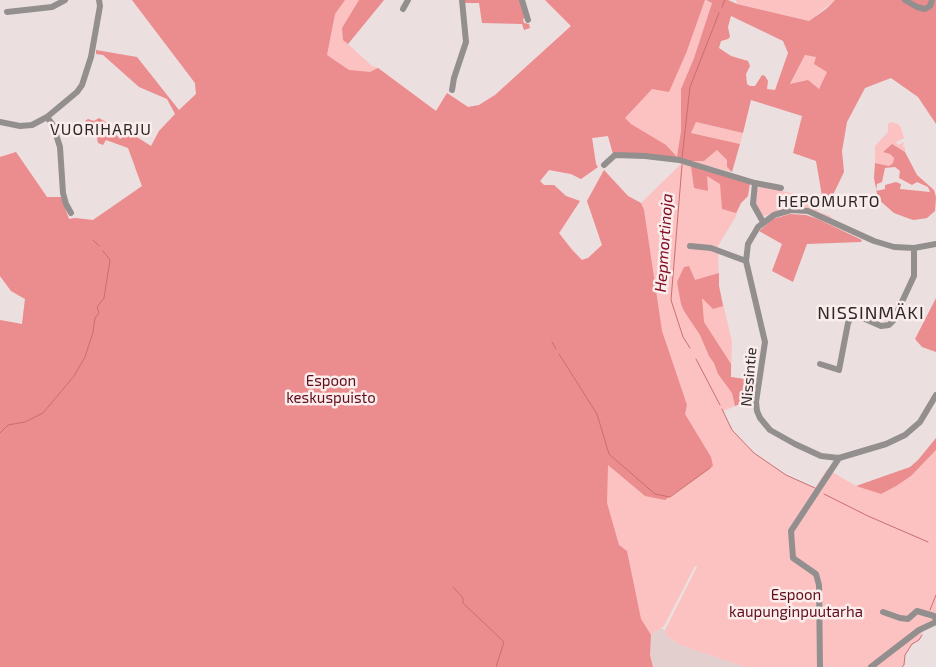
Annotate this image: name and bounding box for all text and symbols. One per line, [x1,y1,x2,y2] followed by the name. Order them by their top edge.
[49,120,153,140] district label: VUORIHARJU
[776,192,882,212] district label: HEPOMURTO
[651,193,677,293] water label: Hepmortinoja
[816,302,926,324] district label: NISSINMÄKI
[737,347,761,407] street label: Nissintie
[286,372,376,407] park label: Espoon keskuspuisto
[729,586,863,621] park label: Espoon kaupunginpuutarha

